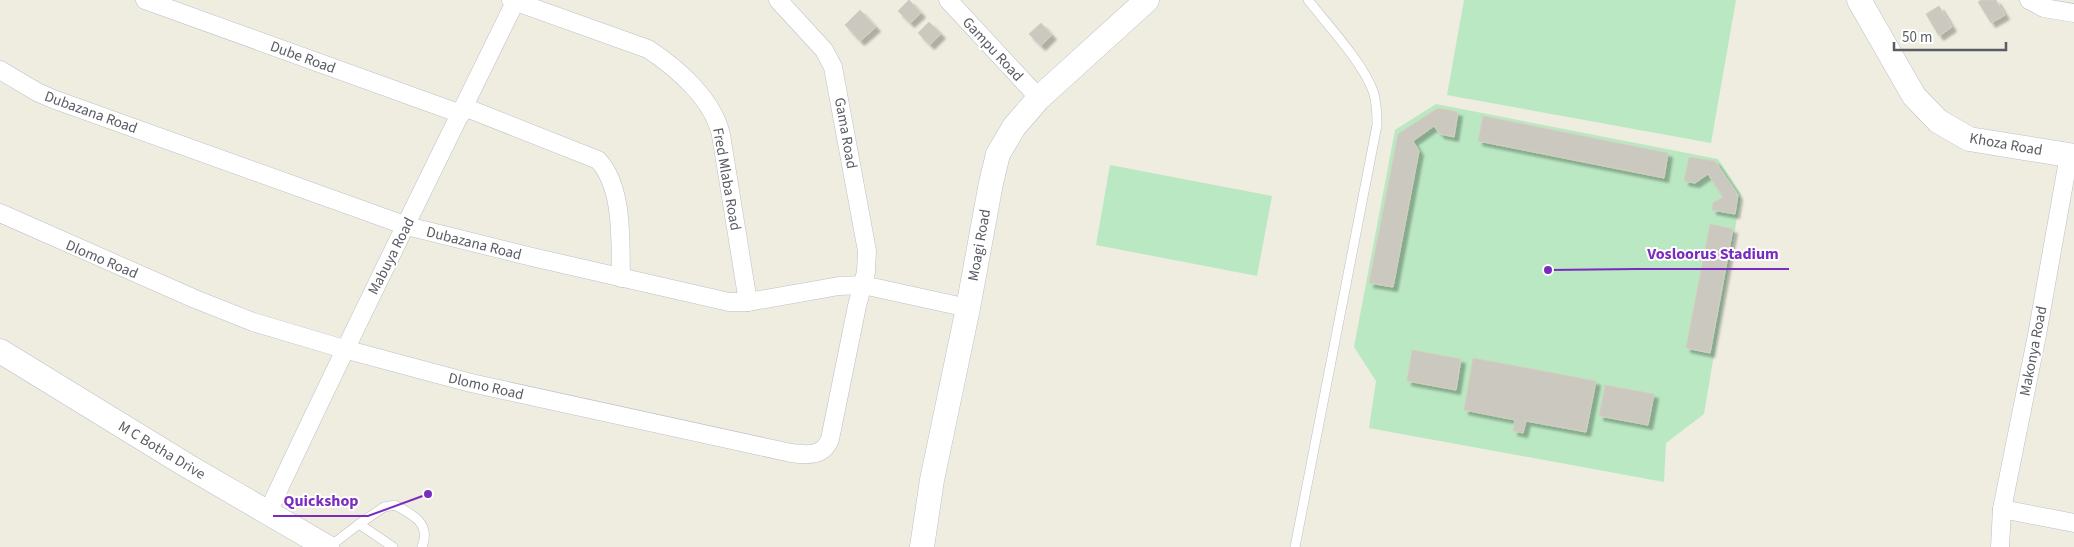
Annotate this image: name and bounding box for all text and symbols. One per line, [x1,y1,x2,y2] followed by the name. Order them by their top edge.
[957,13,1028,86] street label: Gampu Road
[1894,20,2006,52] scale bar
[1902,27,1932,48] text: 50 m
[267,36,339,79] street label: Dube Road
[41,86,140,139] street label: Dubazana Road
[829,96,862,170] street label: Gama Road
[707,126,746,232] street label: Fred Mlaba Road
[1968,128,2044,161] street label: Khoza Road
[963,207,996,283] street label: Moagi Road
[363,214,420,299] street label: Mabuya Road
[424,221,524,265] street label: Dubazana Road
[62,235,141,284] street label: Dlomo Road
[1637,238,1789,269] callout: Vosloorus Stadium
[1646,243,1779,265] text: Vosloorus Stadium
[2014,304,2053,398] street label: Makonya Road
[446,368,526,405] street label: Dlomo Road
[114,416,209,485] street label: M C Botha Drive
[273,485,368,516] callout: Quickshop
[284,490,358,512] text: Quickshop

